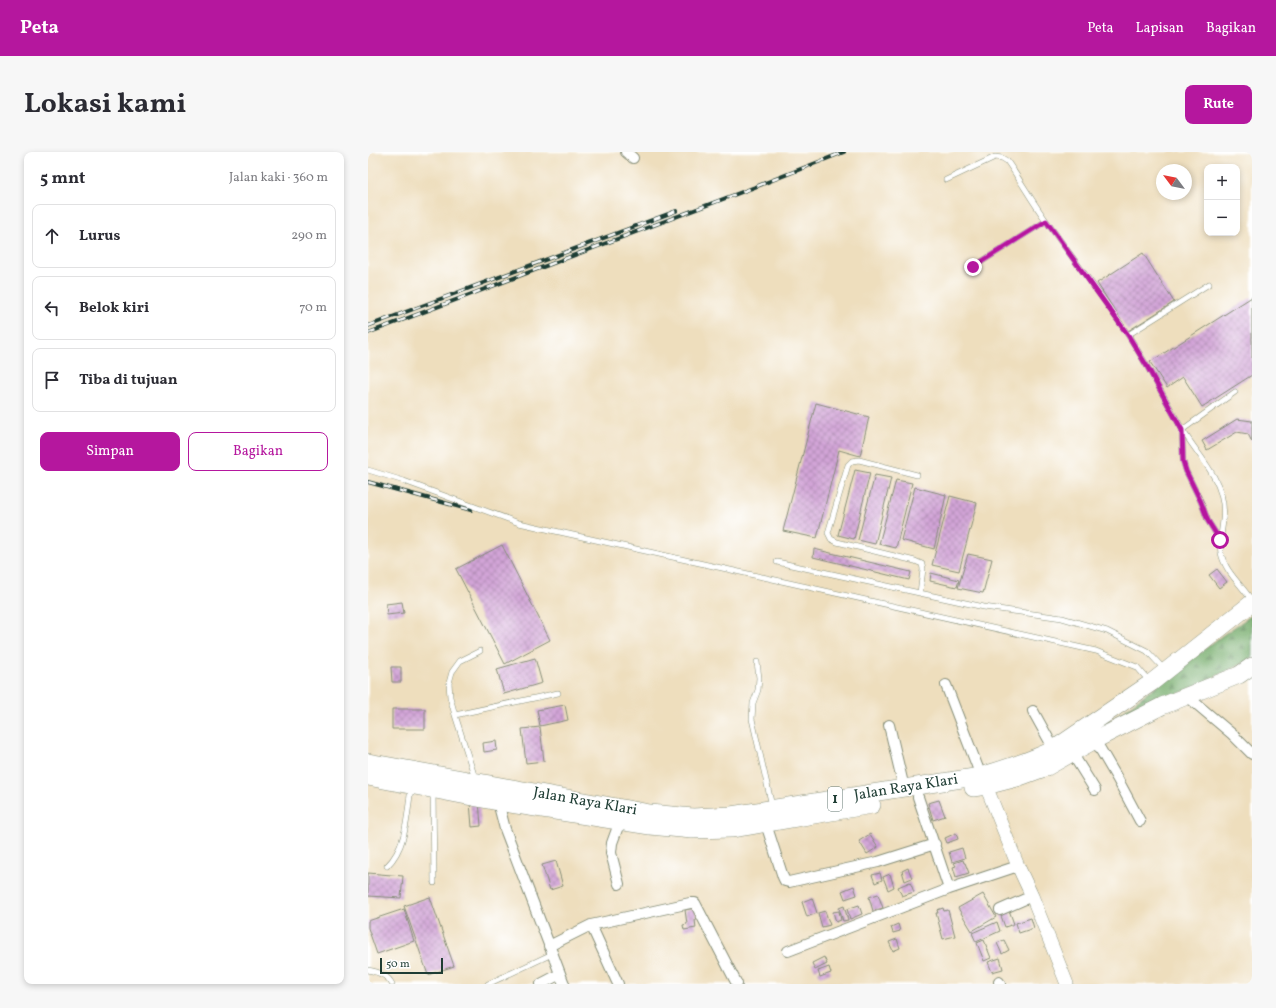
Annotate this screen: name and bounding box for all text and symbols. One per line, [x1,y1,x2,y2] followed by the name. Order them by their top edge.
[20,15,59,41] text: Peta
[1087,19,1114,38] text: Peta
[1136,19,1184,38] text: Lapisan
[1206,19,1256,38] text: Bagikan
[24,85,186,124] text: Lokasi kami
[1185,85,1252,124] button: Rute
[1156,164,1192,200] north arrow
[1204,164,1240,236] map controls
[1204,164,1240,200] button: +
[40,167,85,190] text: 5 mnt
[229,169,328,187] text: Jalan kaki · 360 m
[1204,200,1240,236] button: −
[41,225,63,247] icon: ahead
[79,226,120,247] text: Lurus
[291,227,327,245] text: 290 m
[964,258,982,276] route end
[41,297,63,319] icon: left
[79,298,149,319] text: Belok kiri
[299,299,327,317] text: 70 m
[41,369,63,391] icon: arrive
[79,370,178,391] text: Tiba di tujuan
[40,432,180,471] button: Simpan
[188,432,328,471] button: Bagikan
[1211,531,1229,549] route start
[852,769,960,807] street label: Jalan Raya Klari
[531,783,639,821] street label: Jalan Raya Klari
[828,787,842,811] road number: 1
[380,956,443,975] scale bar
[386,957,410,972] text: 50 m

